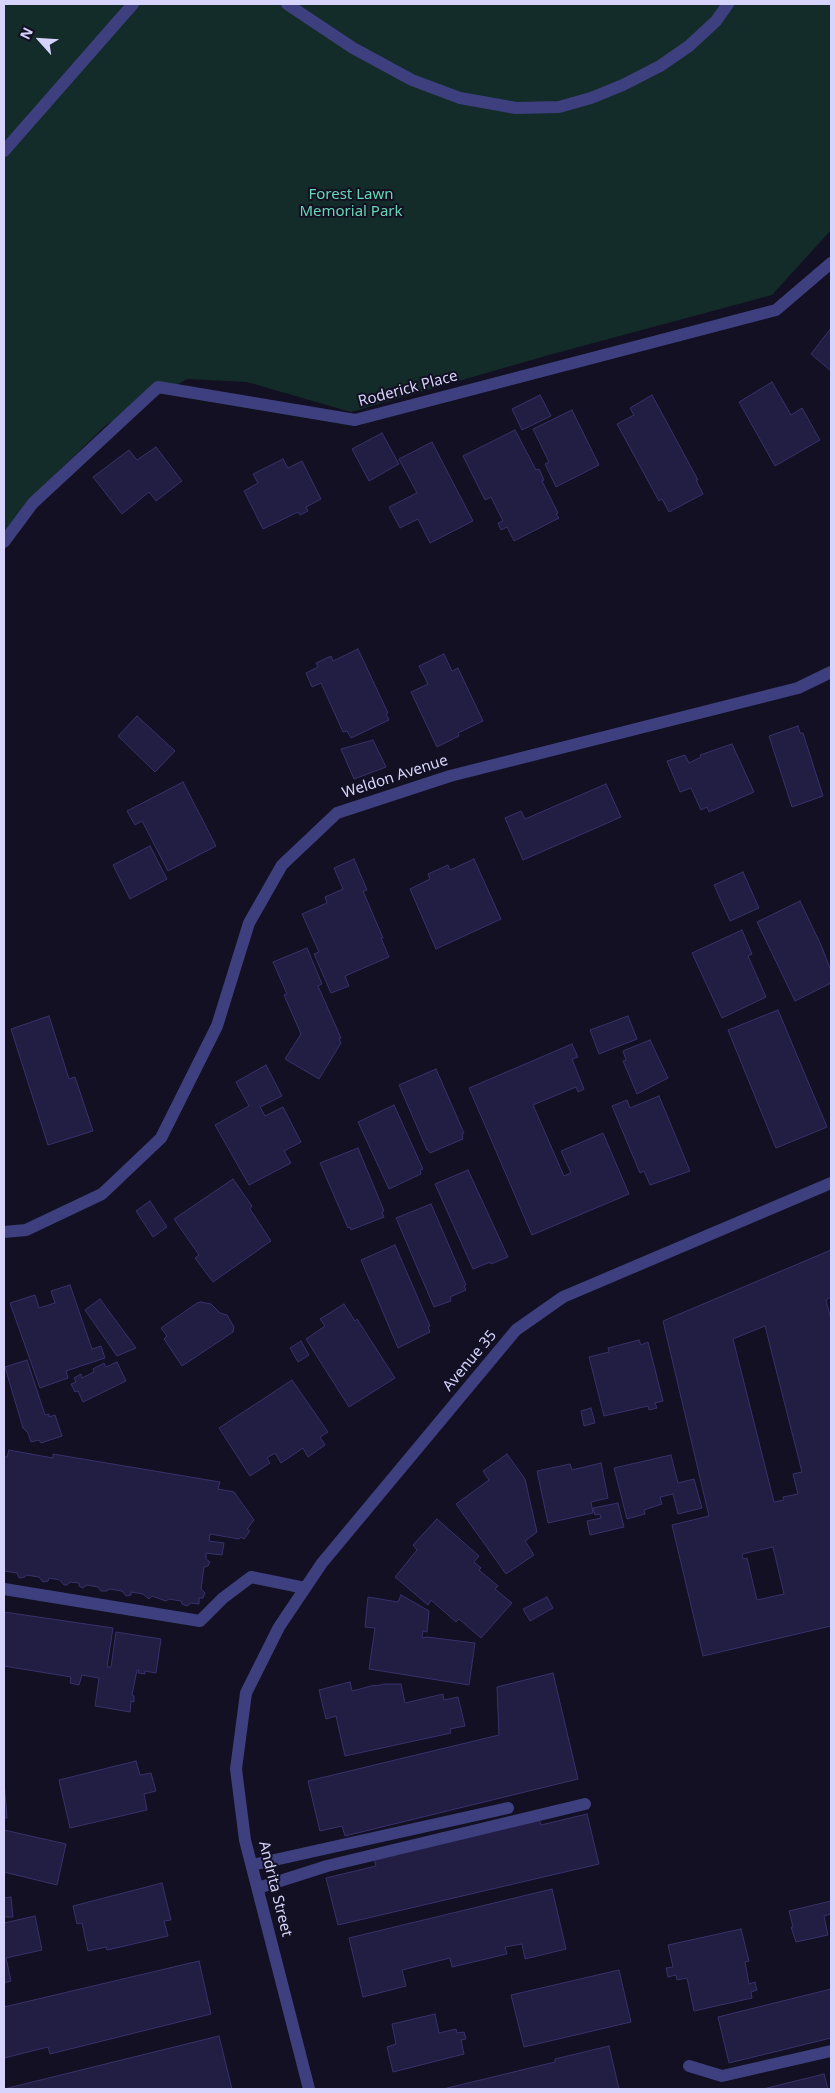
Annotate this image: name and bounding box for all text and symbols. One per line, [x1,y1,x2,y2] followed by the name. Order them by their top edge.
[15,15,65,65] north arrow
[15,24,37,42] text: N
[299,186,403,221] park label: Forest Lawn Memorial Park
[356,367,460,411] street label: Roderick Place
[340,751,450,803] street label: Weldon Avenue
[439,1327,501,1395] street label: Avenue 35
[254,1839,296,1939] street label: Andrita Street

